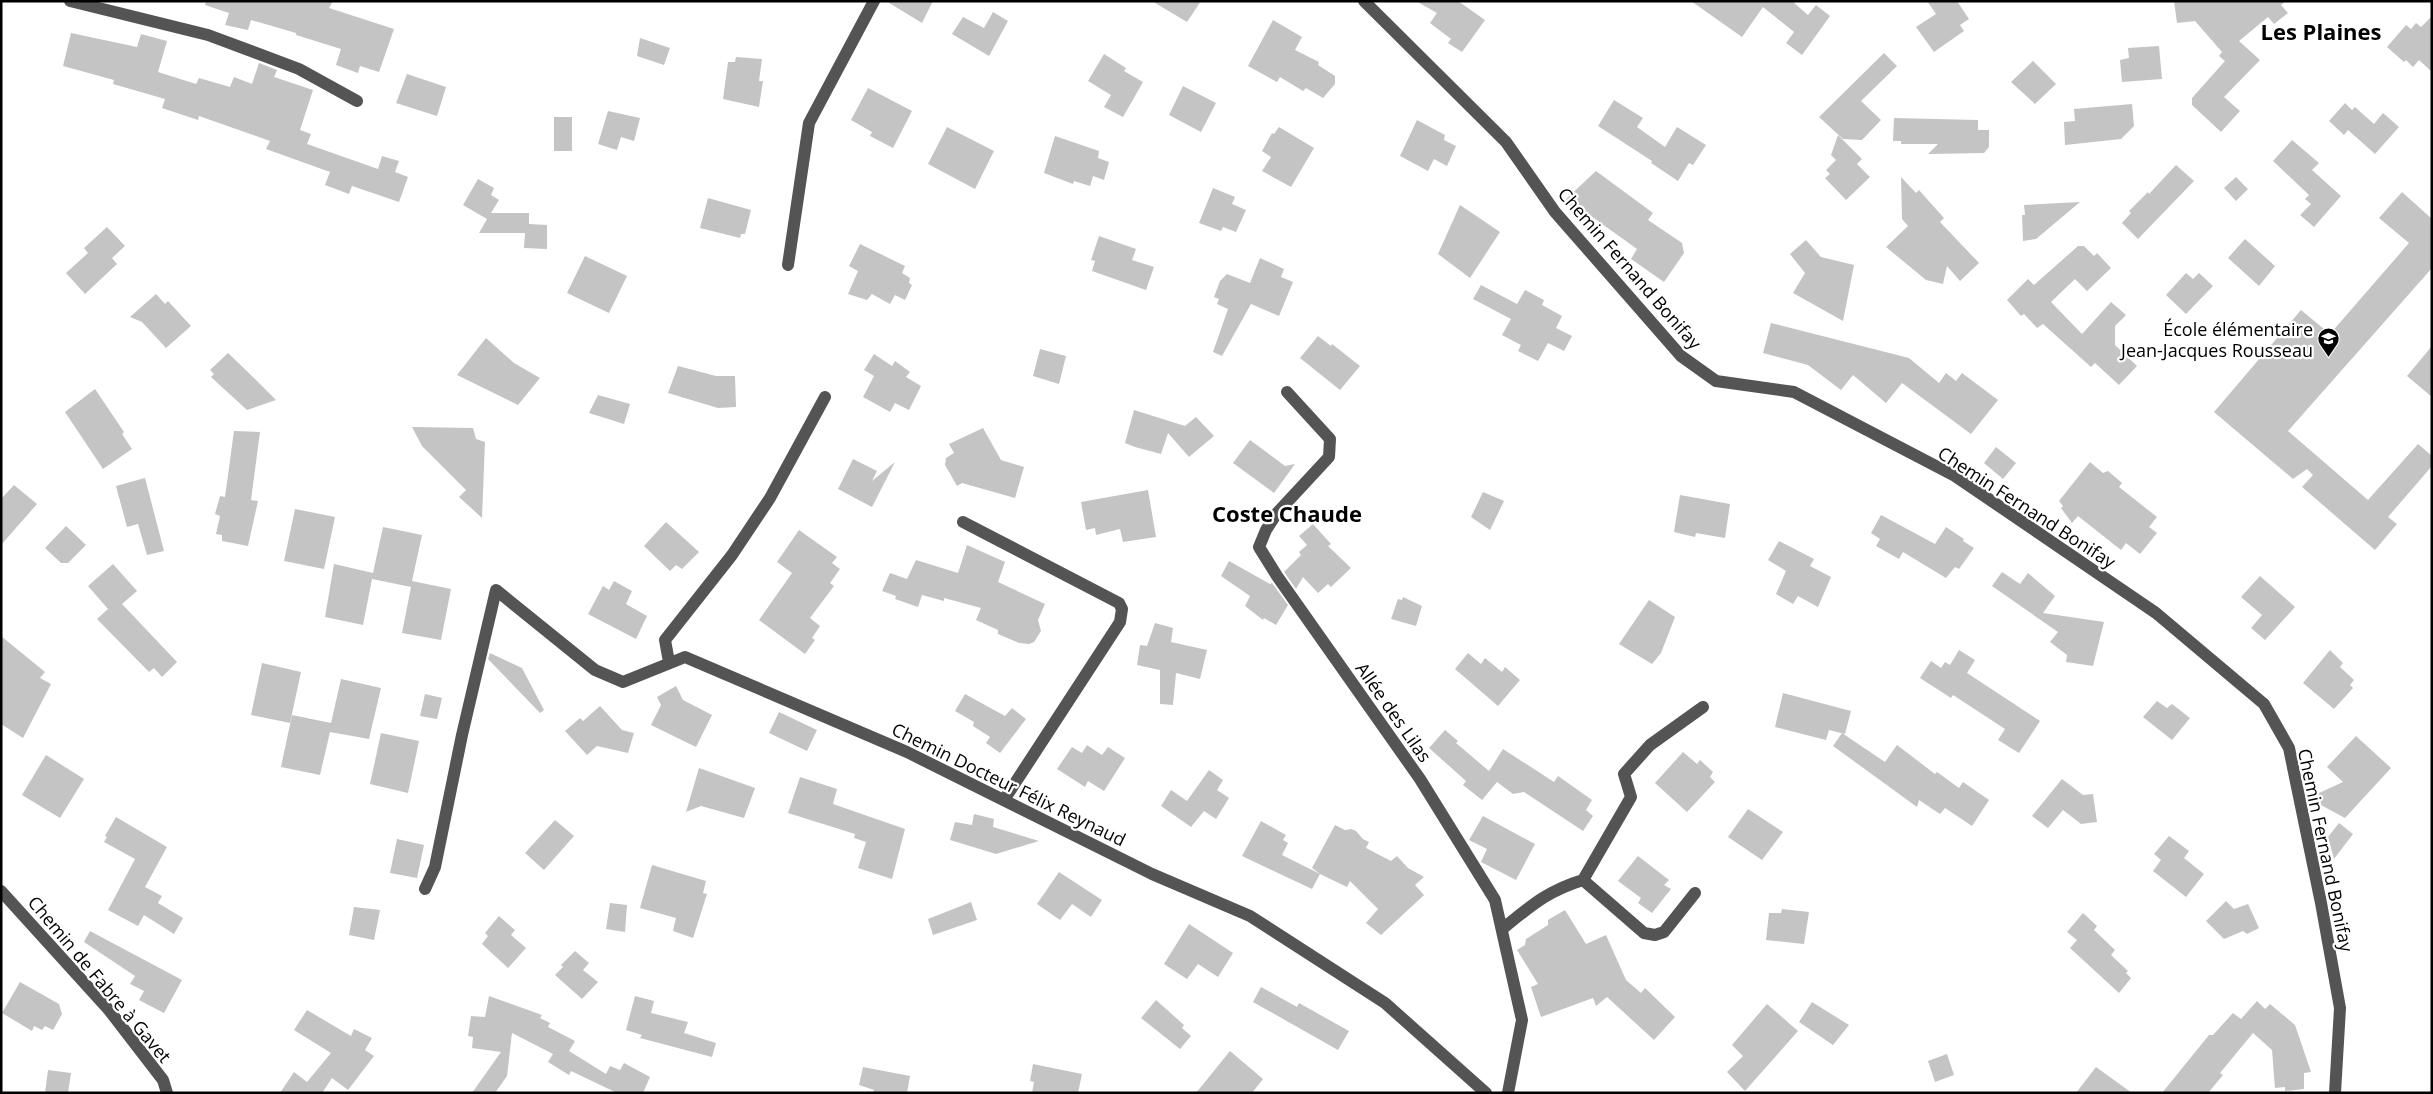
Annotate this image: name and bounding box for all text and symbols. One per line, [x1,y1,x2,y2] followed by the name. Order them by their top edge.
[2261,16,2382,46] district label: Les Plaines
[1553,182,1708,355] street label: Chemin Fernand Bonifay
[2119,317,2313,362] place label: École élémentaire Jean-Jacques Rousseau
[2317,327,2341,358] school or university icon: École élémentaire Jean-Jacques Rousseau
[1934,441,2121,574] street label: Chemin Fernand Bonifay
[1212,498,1362,528] district label: Coste Chaude
[1351,657,1437,767] street label: Allée des Lilas
[888,717,1130,851] street label: Chemin Docteur Félix Reynaud
[2293,746,2359,955] street label: Chemin Fernand Bonifay
[23,890,177,1068] street label: Chemin de Fabre à Gavet

